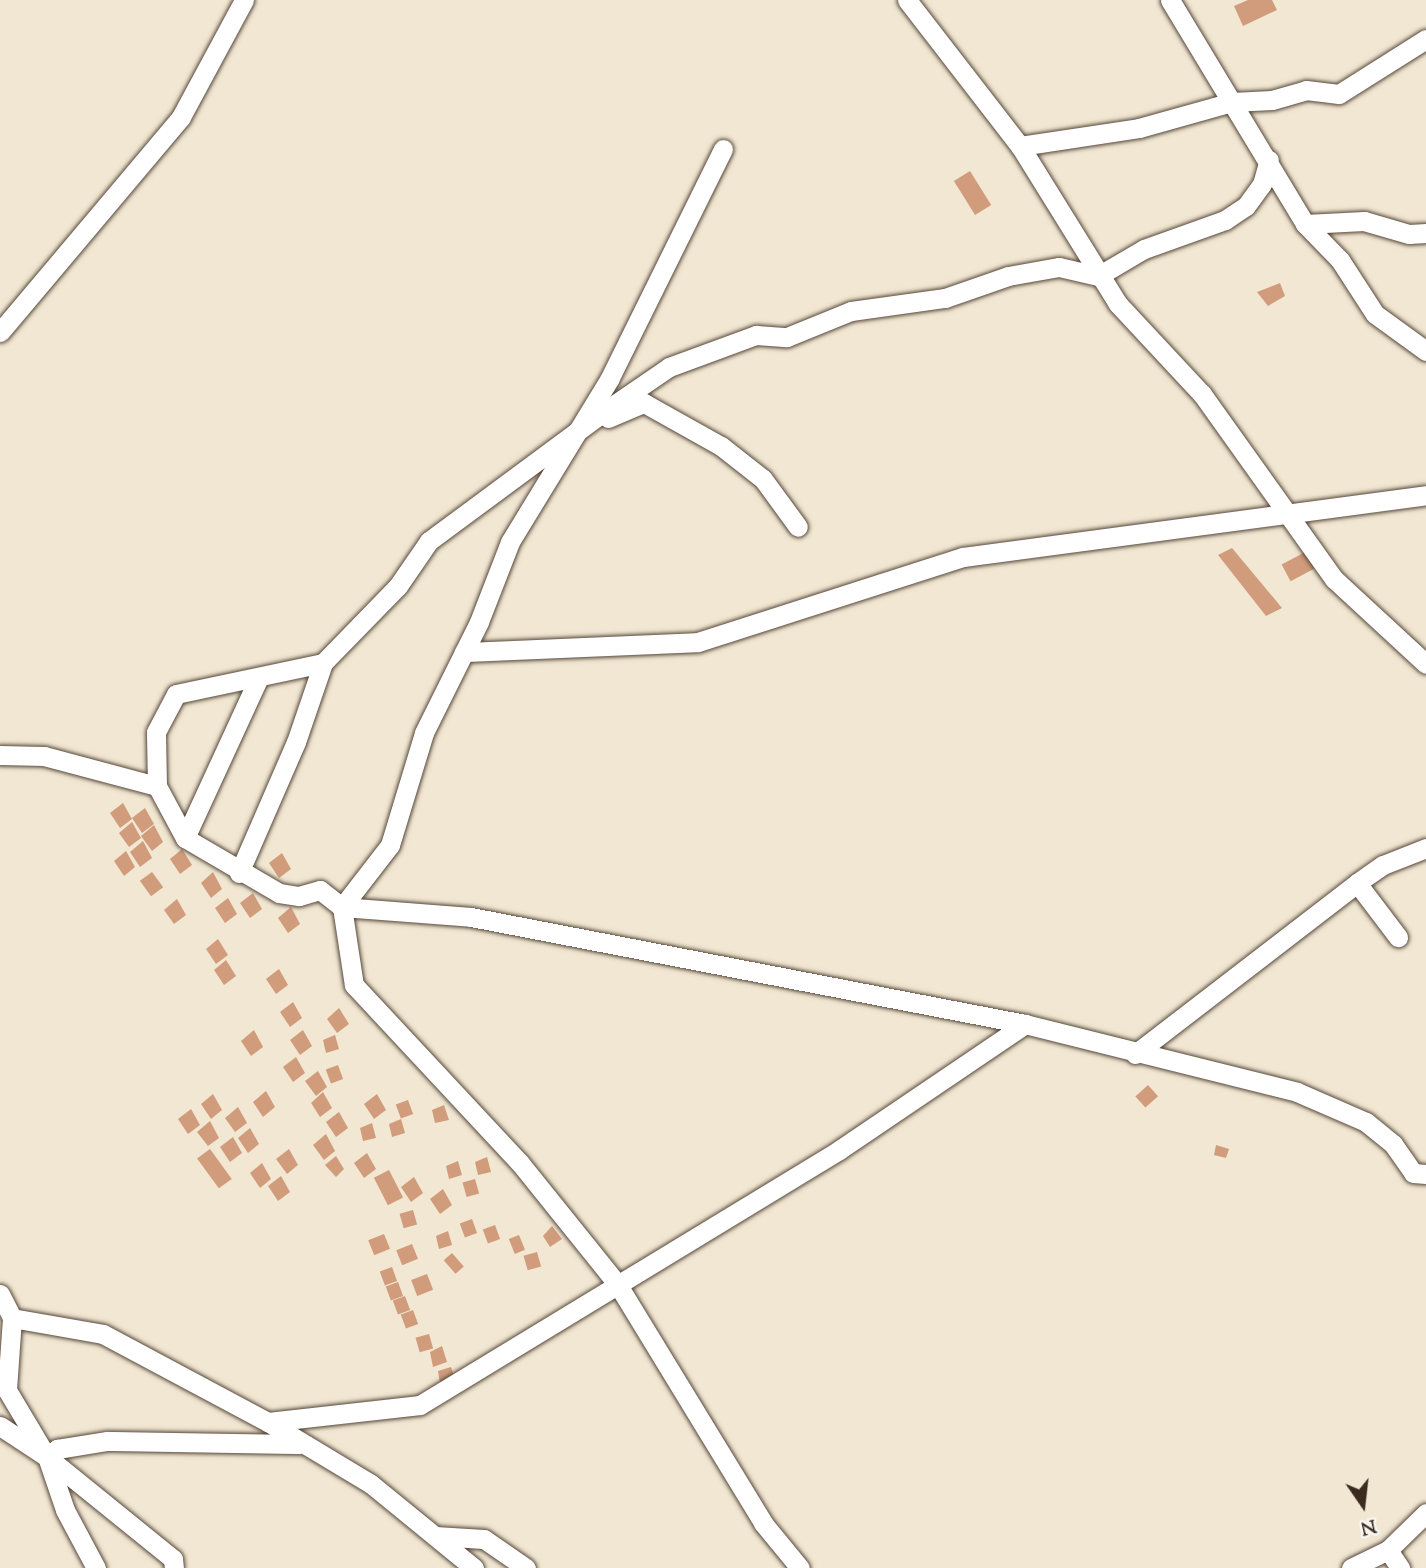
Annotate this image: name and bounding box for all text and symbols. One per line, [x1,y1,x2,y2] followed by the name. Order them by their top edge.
[1328,1470,1398,1540] north arrow
[1358,1511,1379,1541] text: N

